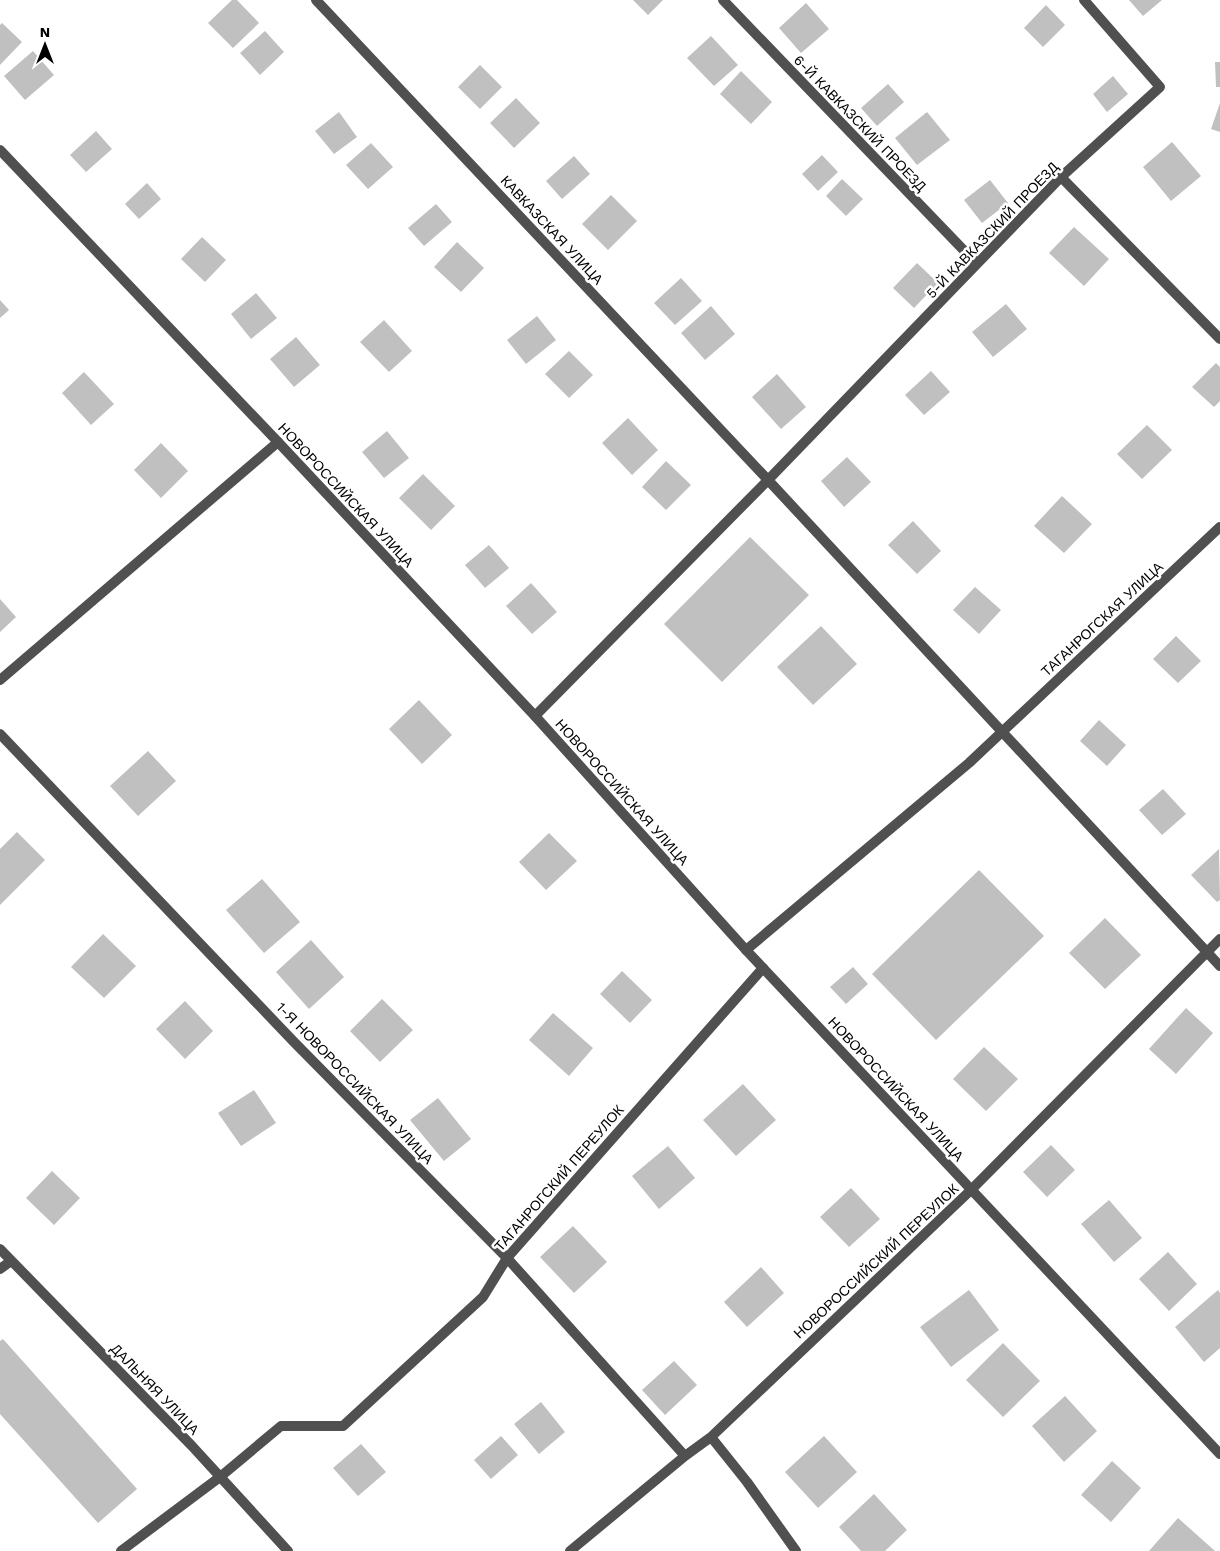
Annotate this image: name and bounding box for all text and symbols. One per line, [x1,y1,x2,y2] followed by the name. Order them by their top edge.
[20,20,70,70] north arrow
[40,24,50,40] text: N
[791,51,930,195] street label: 6-Й КАВКАЗСКИЙ ПРОЕЗД
[922,158,1062,301] street label: 5-Й КАВКАЗСКИЙ ПРОЕЗД
[498,172,607,288] street label: КАВКАЗСКАЯ УЛИЦА
[275,419,418,571] street label: НОВОРОССИЙСКАЯ УЛИЦА
[1038,558,1167,680] street label: ТАГАНРОГСКАЯ УЛИЦА
[552,715,693,869] street label: НОВОРОССИЙСКАЯ УЛИЦА
[273,998,438,1168] street label: 1-Я НОВОРОССИЙСКАЯ УЛИЦА
[825,1013,968,1165] street label: НОВОРОССИЙСКАЯ УЛИЦА
[490,1100,627,1254] street label: ТАГАНРОГСКИЙ ПЕРЕУЛОК
[790,1179,962,1342] street label: НОВОРОССИЙСКИЙ ПЕРЕУЛОК
[108,1340,203,1438] street label: ДАЛЬНЯЯ УЛИЦА

